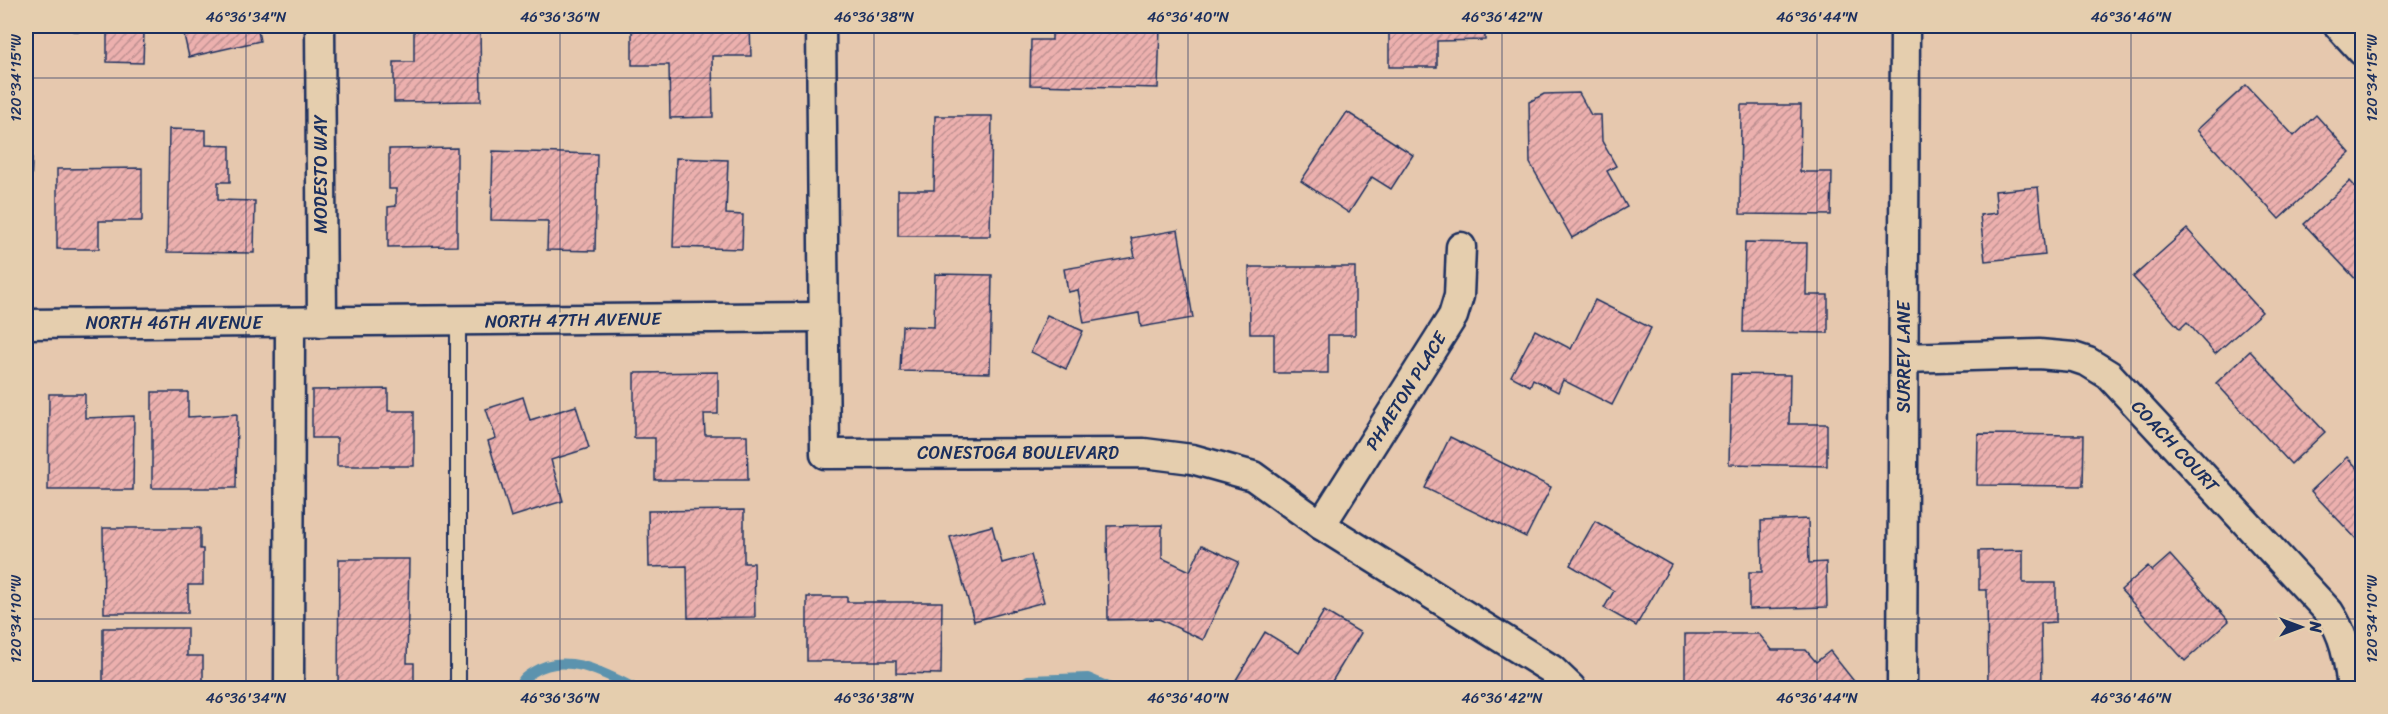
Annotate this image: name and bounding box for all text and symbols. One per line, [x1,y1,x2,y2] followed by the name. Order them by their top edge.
[206,4,287,30] text: 46°36'34"N
[520,4,601,30] text: 46°36'36"N
[834,4,915,30] text: 46°36'38"N
[1147,4,1230,30] text: 46°36'40"N
[1461,4,1543,30] text: 46°36'42"N
[1776,4,1859,30] text: 46°36'44"N
[2090,4,2172,30] text: 46°36'46"N
[3,34,29,122] text: 120°34'15"W
[2359,34,2385,122] text: 120°34'15"W
[305,114,337,233] street label: MODESTO WAY
[1888,300,1920,413] street label: SURREY LANE
[484,302,663,338] street label: NORTH 47TH AVENUE
[86,307,263,339] street label: NORTH 46TH AVENUE
[1357,324,1456,457] street label: PHAETON PLACE
[2123,392,2228,501] street label: COACH COURT
[917,437,1119,469] street label: CONESTOGA BOULEVARD
[3,575,29,663] text: 120°34'10"W
[2359,575,2385,663] text: 120°34'10"W
[2271,597,2331,657] north arrow
[2301,620,2330,633] text: N
[206,685,287,711] text: 46°36'34"N
[520,685,601,711] text: 46°36'36"N
[834,685,915,711] text: 46°36'38"N
[1147,685,1230,711] text: 46°36'40"N
[1461,685,1543,711] text: 46°36'42"N
[1776,685,1859,711] text: 46°36'44"N
[2090,685,2172,711] text: 46°36'46"N

